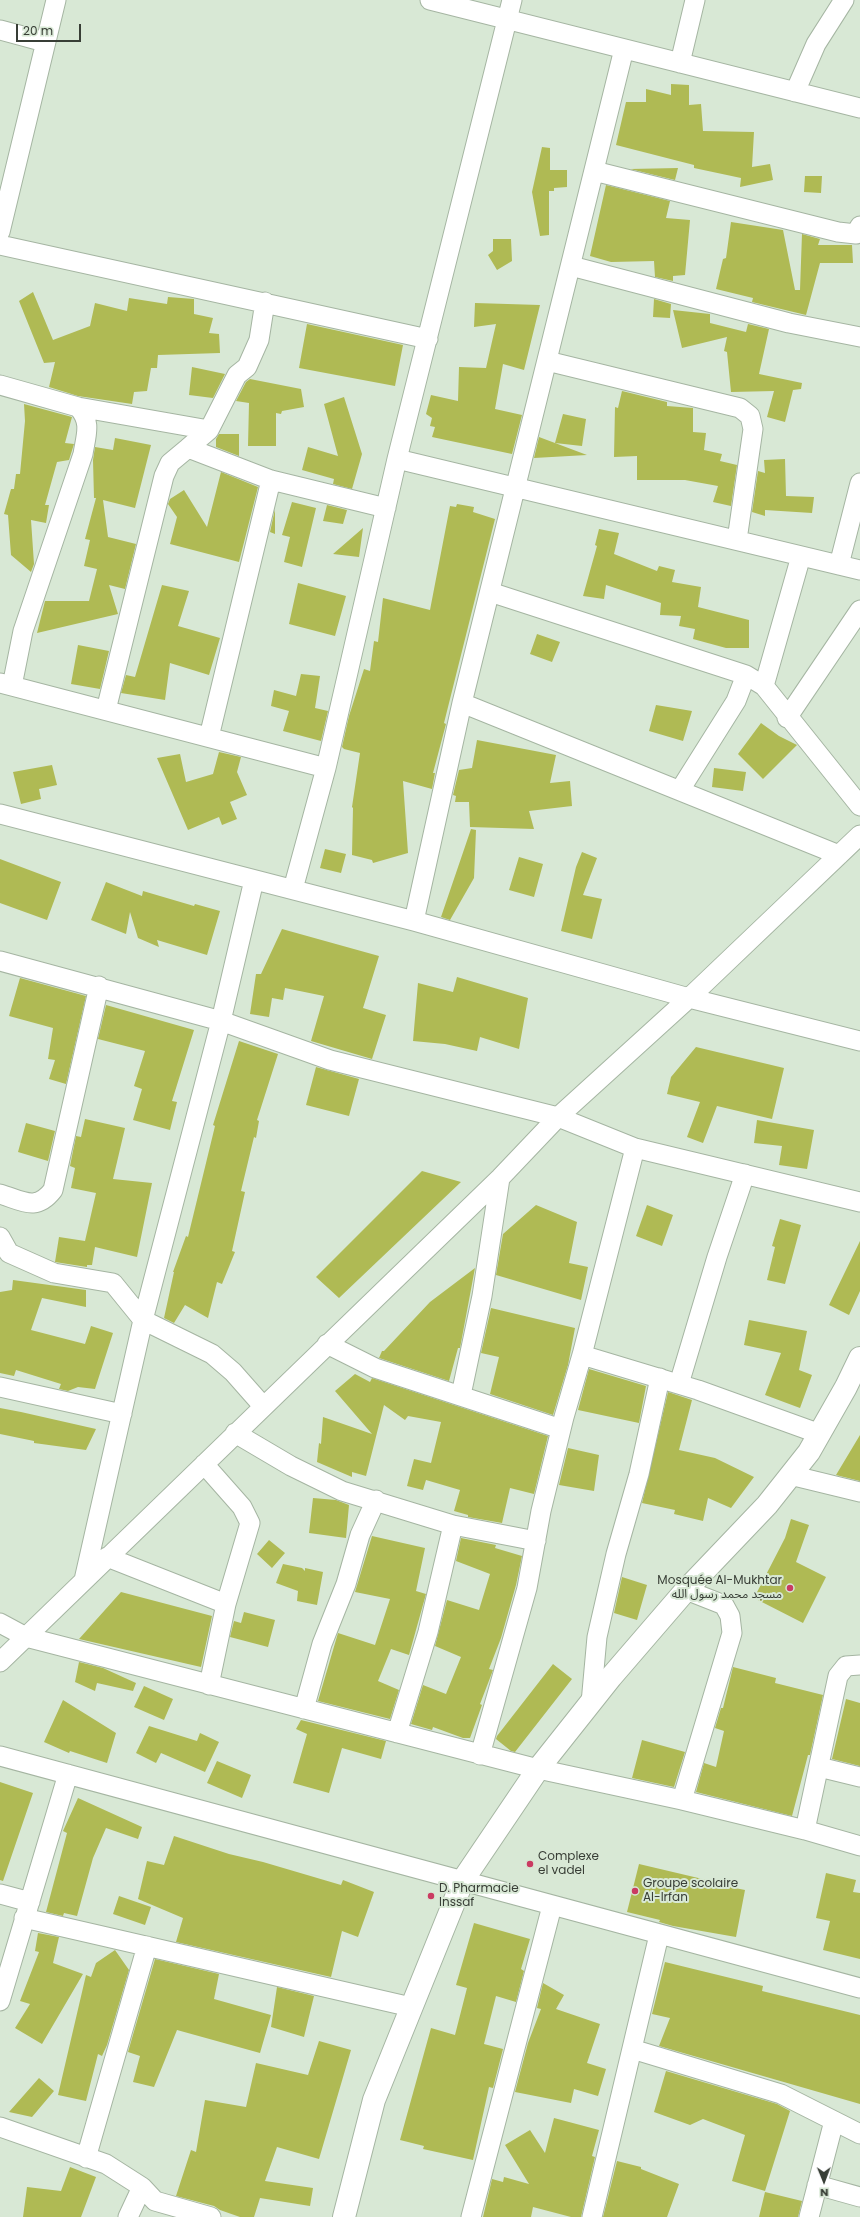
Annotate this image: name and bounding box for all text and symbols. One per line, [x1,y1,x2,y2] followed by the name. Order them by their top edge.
[18,16,83,42] scale bar
[23,22,53,39] text: 20 m
[657,1574,782,1602] place label: Mosquée Al-Mukhtar مسجد محمد رسول الله
[785,1583,795,1593] marker: Mosquée Al-Mukhtar مسجد محمد رسول الله
[538,1850,599,1878] place label: Complexe el vadel
[525,1859,535,1869] marker: Complexe el vadel
[643,1877,738,1905] place label: Groupe scolaire Al-Irfan
[439,1882,519,1910] place label: D. Pharmacie Inssaf
[630,1886,640,1896] marker: Groupe scolaire Al-Irfan
[426,1891,436,1901] marker: D. Pharmacie Inssaf
[804,2161,844,2201] north arrow
[820,2185,828,2201] text: N

